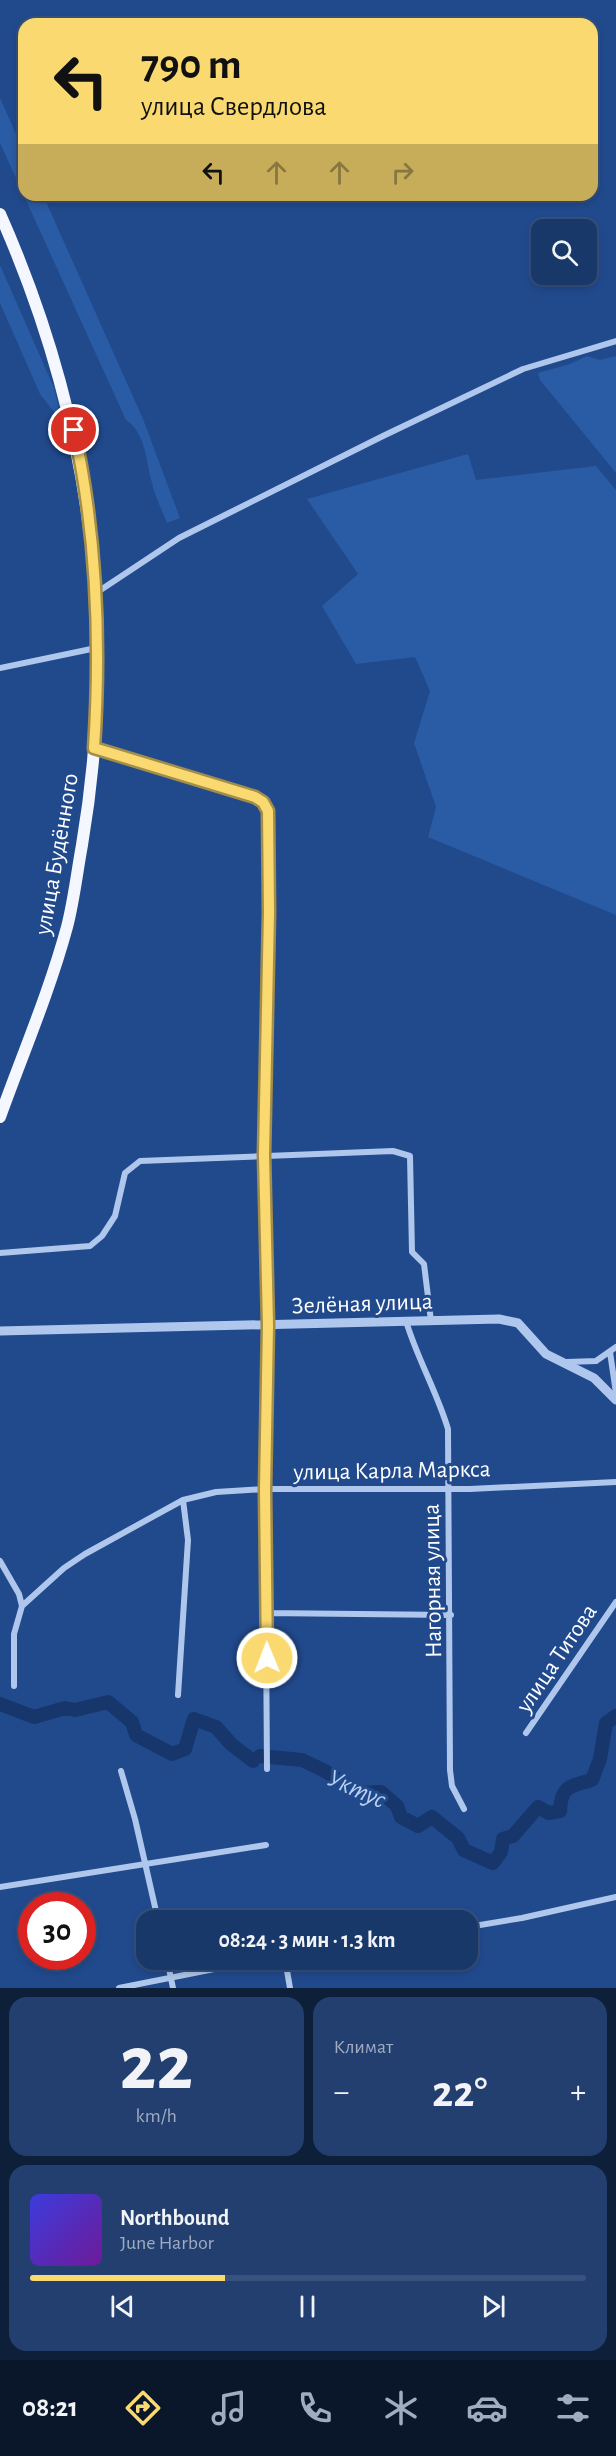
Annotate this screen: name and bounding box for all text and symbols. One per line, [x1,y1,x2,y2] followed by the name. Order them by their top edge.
[42,42,120,120] icon: left
[141,44,242,86] text: 790 m
[141,93,327,120] text: улица Свердлова
[197,156,230,189] icon: left
[260,156,293,189] icon: ahead
[323,156,356,189] icon: ahead
[386,156,419,189] icon: right
[531,219,597,285] map controls
[531,219,597,285] button: search
[48,404,99,455] pin
[57,413,90,446] icon: arrive
[31,771,83,938] street label: улица Будённого
[291,1290,433,1318] street label: Зелёная улица
[292,1457,491,1485] street label: улица Карла Маркса
[420,1503,446,1658] street label: Нагорная улица
[511,1600,602,1718] street label: улица Титова
[235,1626,299,1690] position arrow
[324,1765,390,1813] water label: Уктус
[18,1892,96,1970] speed limit sign: 30
[218,1929,396,1951] text: 08:24 · 3 мин · 1.3 km
[120,2026,193,2104] text: 22
[334,2037,393,2057] text: Климат
[432,2070,488,2115] text: 22°
[334,2076,349,2109] text: −
[570,2076,586,2109] text: +
[136,2106,177,2126] text: km/h
[120,2207,229,2229] text: Northbound
[120,2233,214,2253] text: June Harbor
[106,2290,139,2323] icon: previous
[291,2290,324,2323] icon: pause
[477,2290,510,2323] icon: next
[122,2387,164,2429] icon: directions
[208,2387,250,2429] icon: music
[294,2387,336,2429] icon: phone
[380,2387,422,2429] icon: climate
[466,2387,508,2429] icon: car
[552,2387,594,2429] icon: filters
[22,2394,78,2421] text: 08:21

